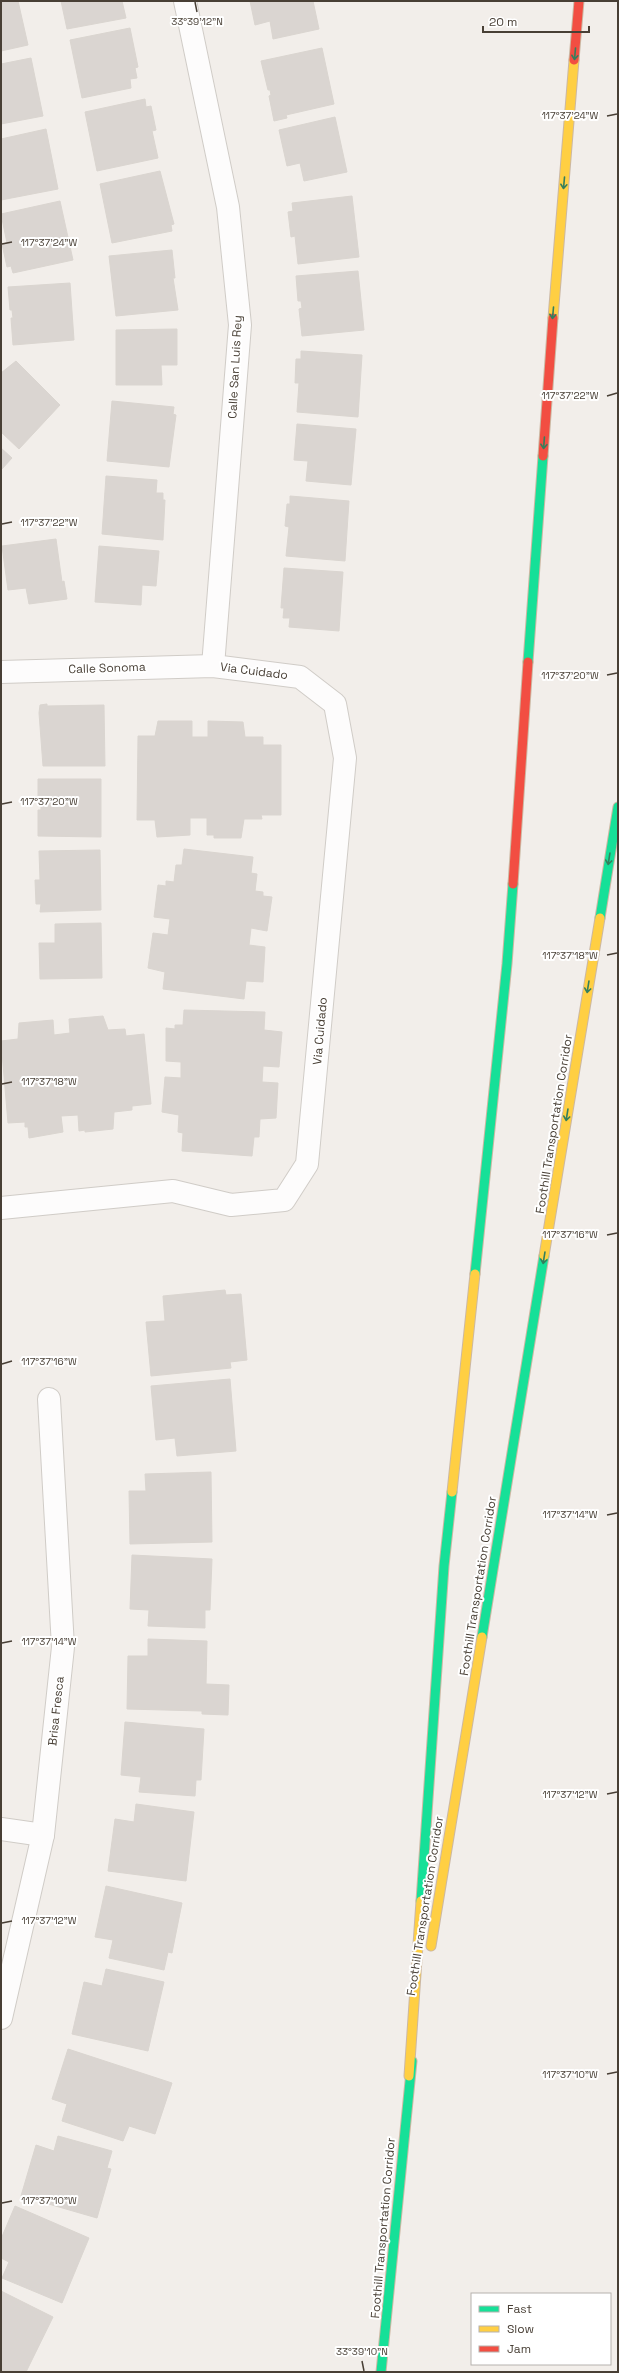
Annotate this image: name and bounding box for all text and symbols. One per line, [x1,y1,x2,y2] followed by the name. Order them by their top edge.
[483,8,589,34] scale bar
[489,14,517,30] text: 20 m
[171,15,223,28] text: 33°39'12"N
[571,47,579,60] one-way arrow
[542,109,599,122] text: 117°37'24"W
[560,176,568,189] one-way arrow
[21,236,78,249] text: 117°37'24"W
[549,306,557,319] one-way arrow
[224,315,246,419] street label: Calle San Luis Rey
[541,389,599,402] text: 117°37'22"W
[540,436,547,449] one-way arrow
[20,516,78,529] text: 117°37'22"W
[68,659,146,677] street label: Calle Sonoma
[219,659,289,683] street label: Via Cuidado
[541,669,599,682] text: 117°37'20"W
[20,795,78,808] text: 117°37'20"W
[605,852,613,865] one-way arrow
[542,949,598,962] text: 117°37'18"W
[584,980,592,993] one-way arrow
[309,996,331,1066] street label: Via Cuidado
[532,1033,576,1215] street label: Foothill Transportation Corridor
[21,1075,77,1088] text: 117°37'18"W
[563,1109,571,1122] one-way arrow
[542,1228,598,1241] text: 117°37'16"W
[540,1251,548,1264] one-way arrow
[21,1355,77,1368] text: 117°37'16"W
[456,1495,500,1677] street label: Foothill Transportation Corridor
[542,1508,598,1521] text: 117°37'14"W
[21,1635,77,1648] text: 117°37'14"W
[44,1675,68,1747] street label: Brisa Fresca
[542,1788,598,1801] text: 117°37'12"W
[403,1815,447,1997] street label: Foothill Transportation Corridor
[21,1914,77,1927] text: 117°37'12"W
[542,2068,598,2081] text: 117°37'10"W
[367,2137,399,2319] street label: Foothill Transportation Corridor
[21,2194,77,2207] text: 117°37'10"W
[471,2293,611,2365] legend
[507,2301,532,2317] text: Fast
[507,2321,534,2337] text: Slow
[507,2341,531,2357] text: Jam
[336,2345,388,2358] text: 33°39'10"N

